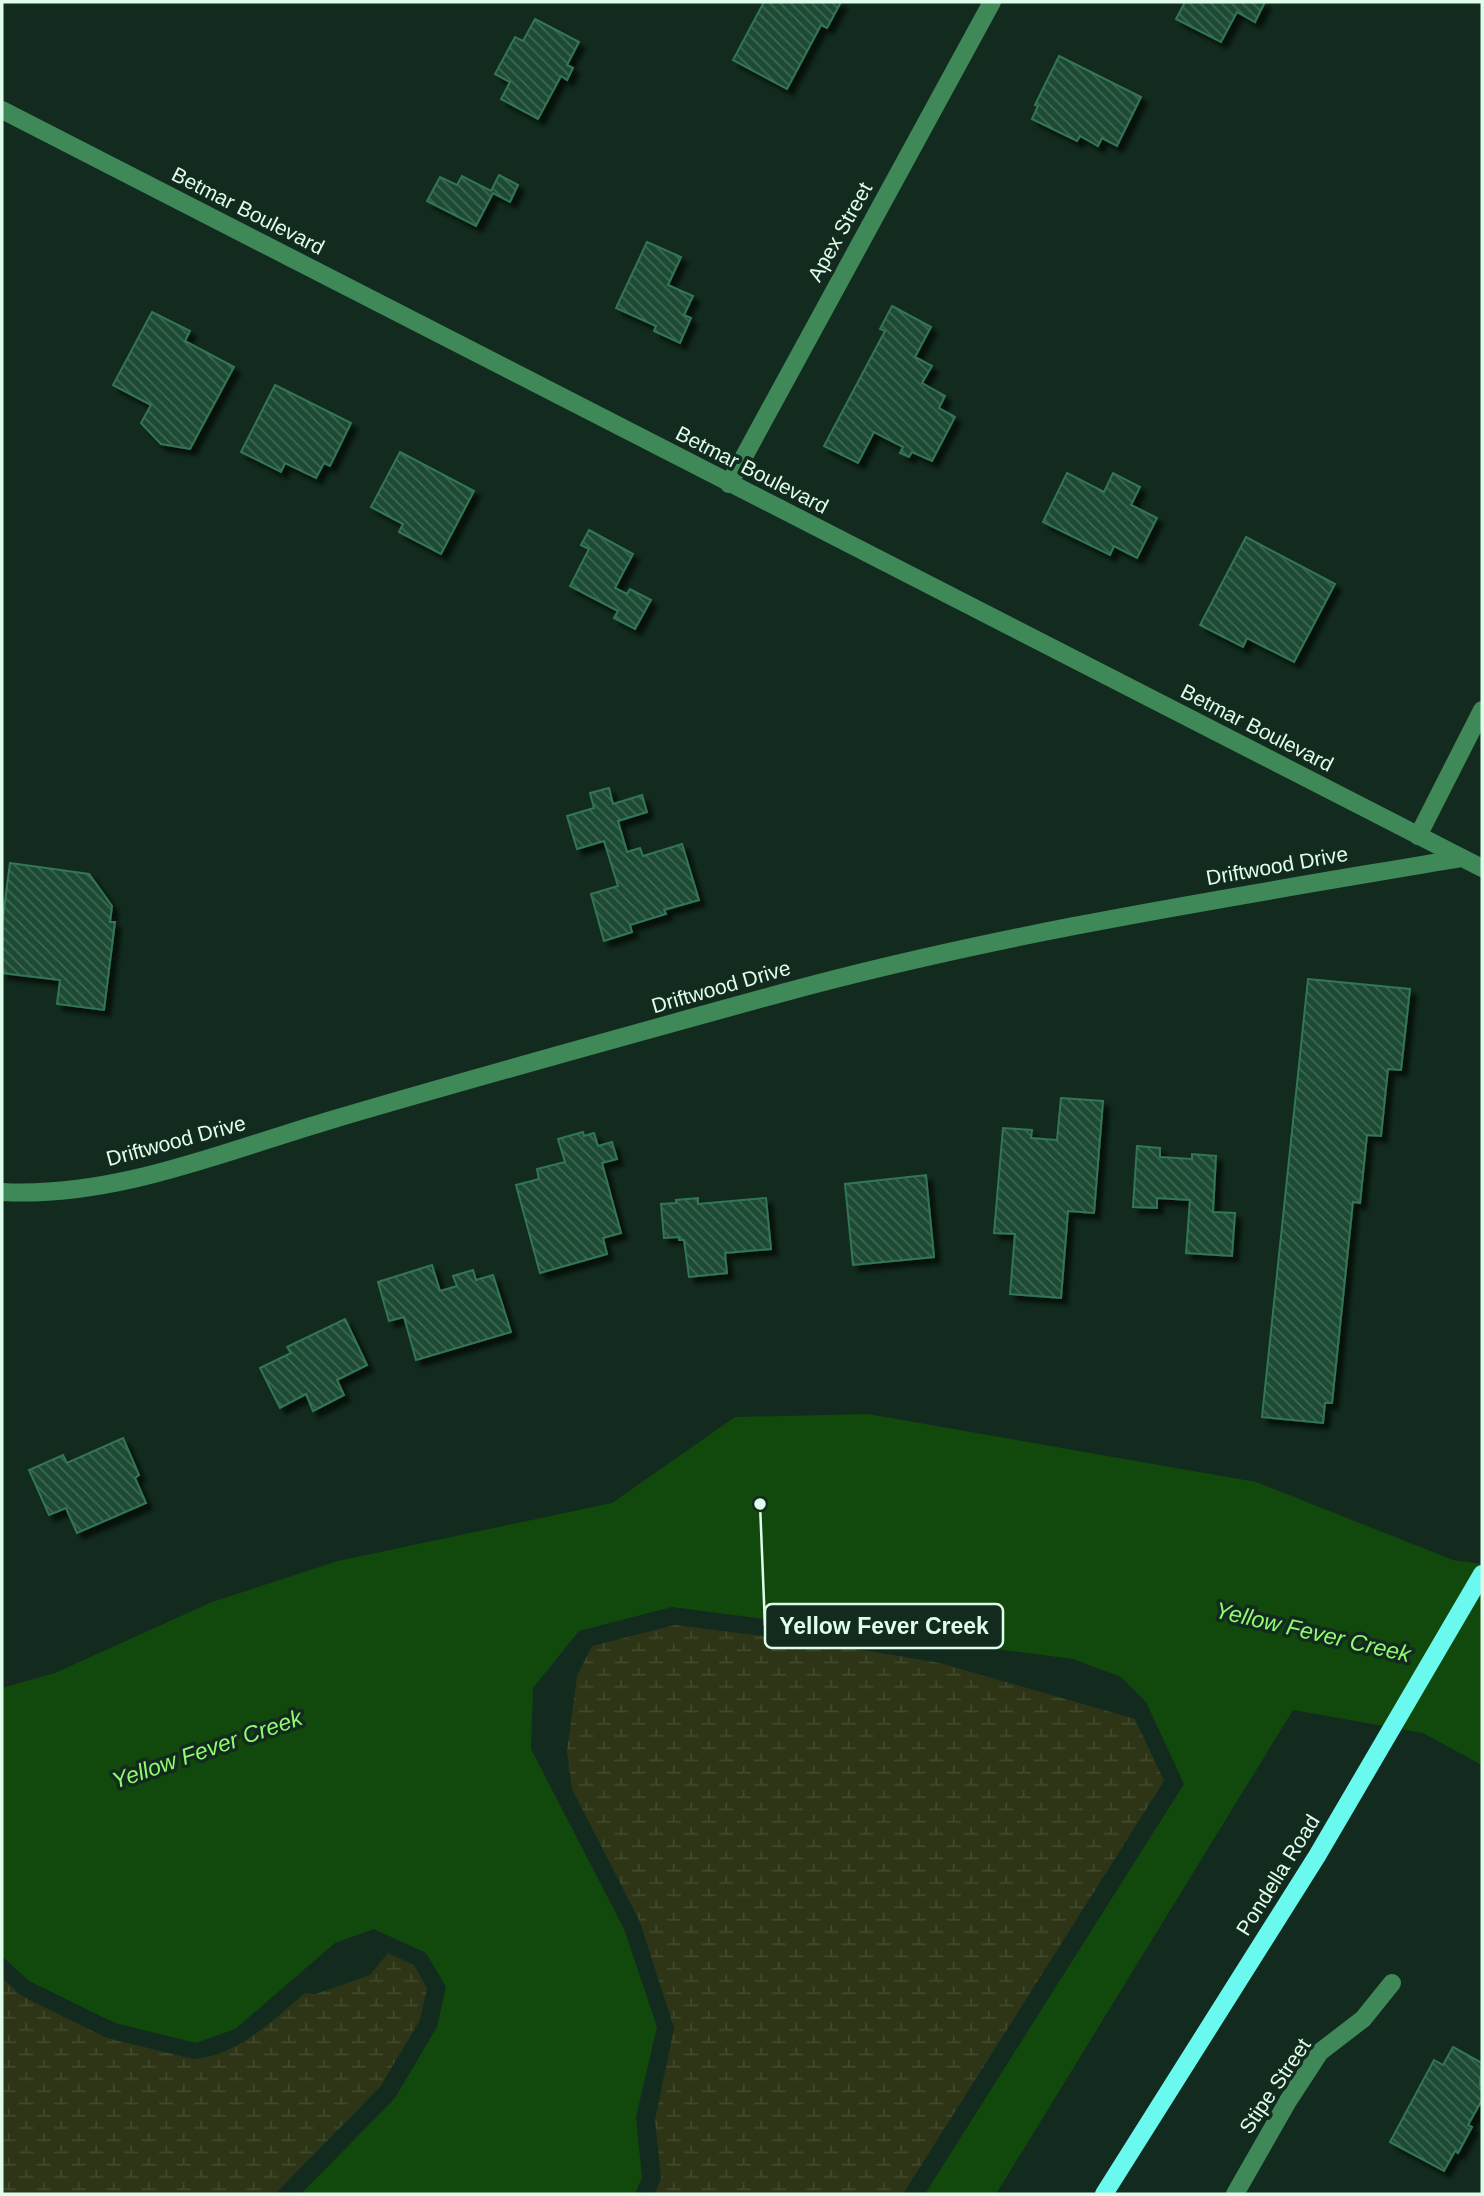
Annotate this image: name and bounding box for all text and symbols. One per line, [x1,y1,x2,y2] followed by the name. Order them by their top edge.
[168,162,328,259] street label: Betmar Boulevard
[803,178,876,285] street label: Apex Street
[672,421,832,518] street label: Betmar Boulevard
[1177,679,1337,776] street label: Betmar Boulevard
[1204,842,1350,889] street label: Driftwood Drive
[649,956,793,1017] street label: Driftwood Drive
[104,1111,248,1170] street label: Driftwood Drive
[1213,1597,1415,1667] water label: Yellow Fever Creek
[765,1604,1003,1648] callout: Yellow Fever Creek
[779,1613,989,1639] text: Yellow Fever Creek
[108,1704,307,1794] water label: Yellow Fever Creek
[1231,1810,1324,1939] street label: Pondella Road
[1234,2034,1315,2138] street label: Stipe Street

